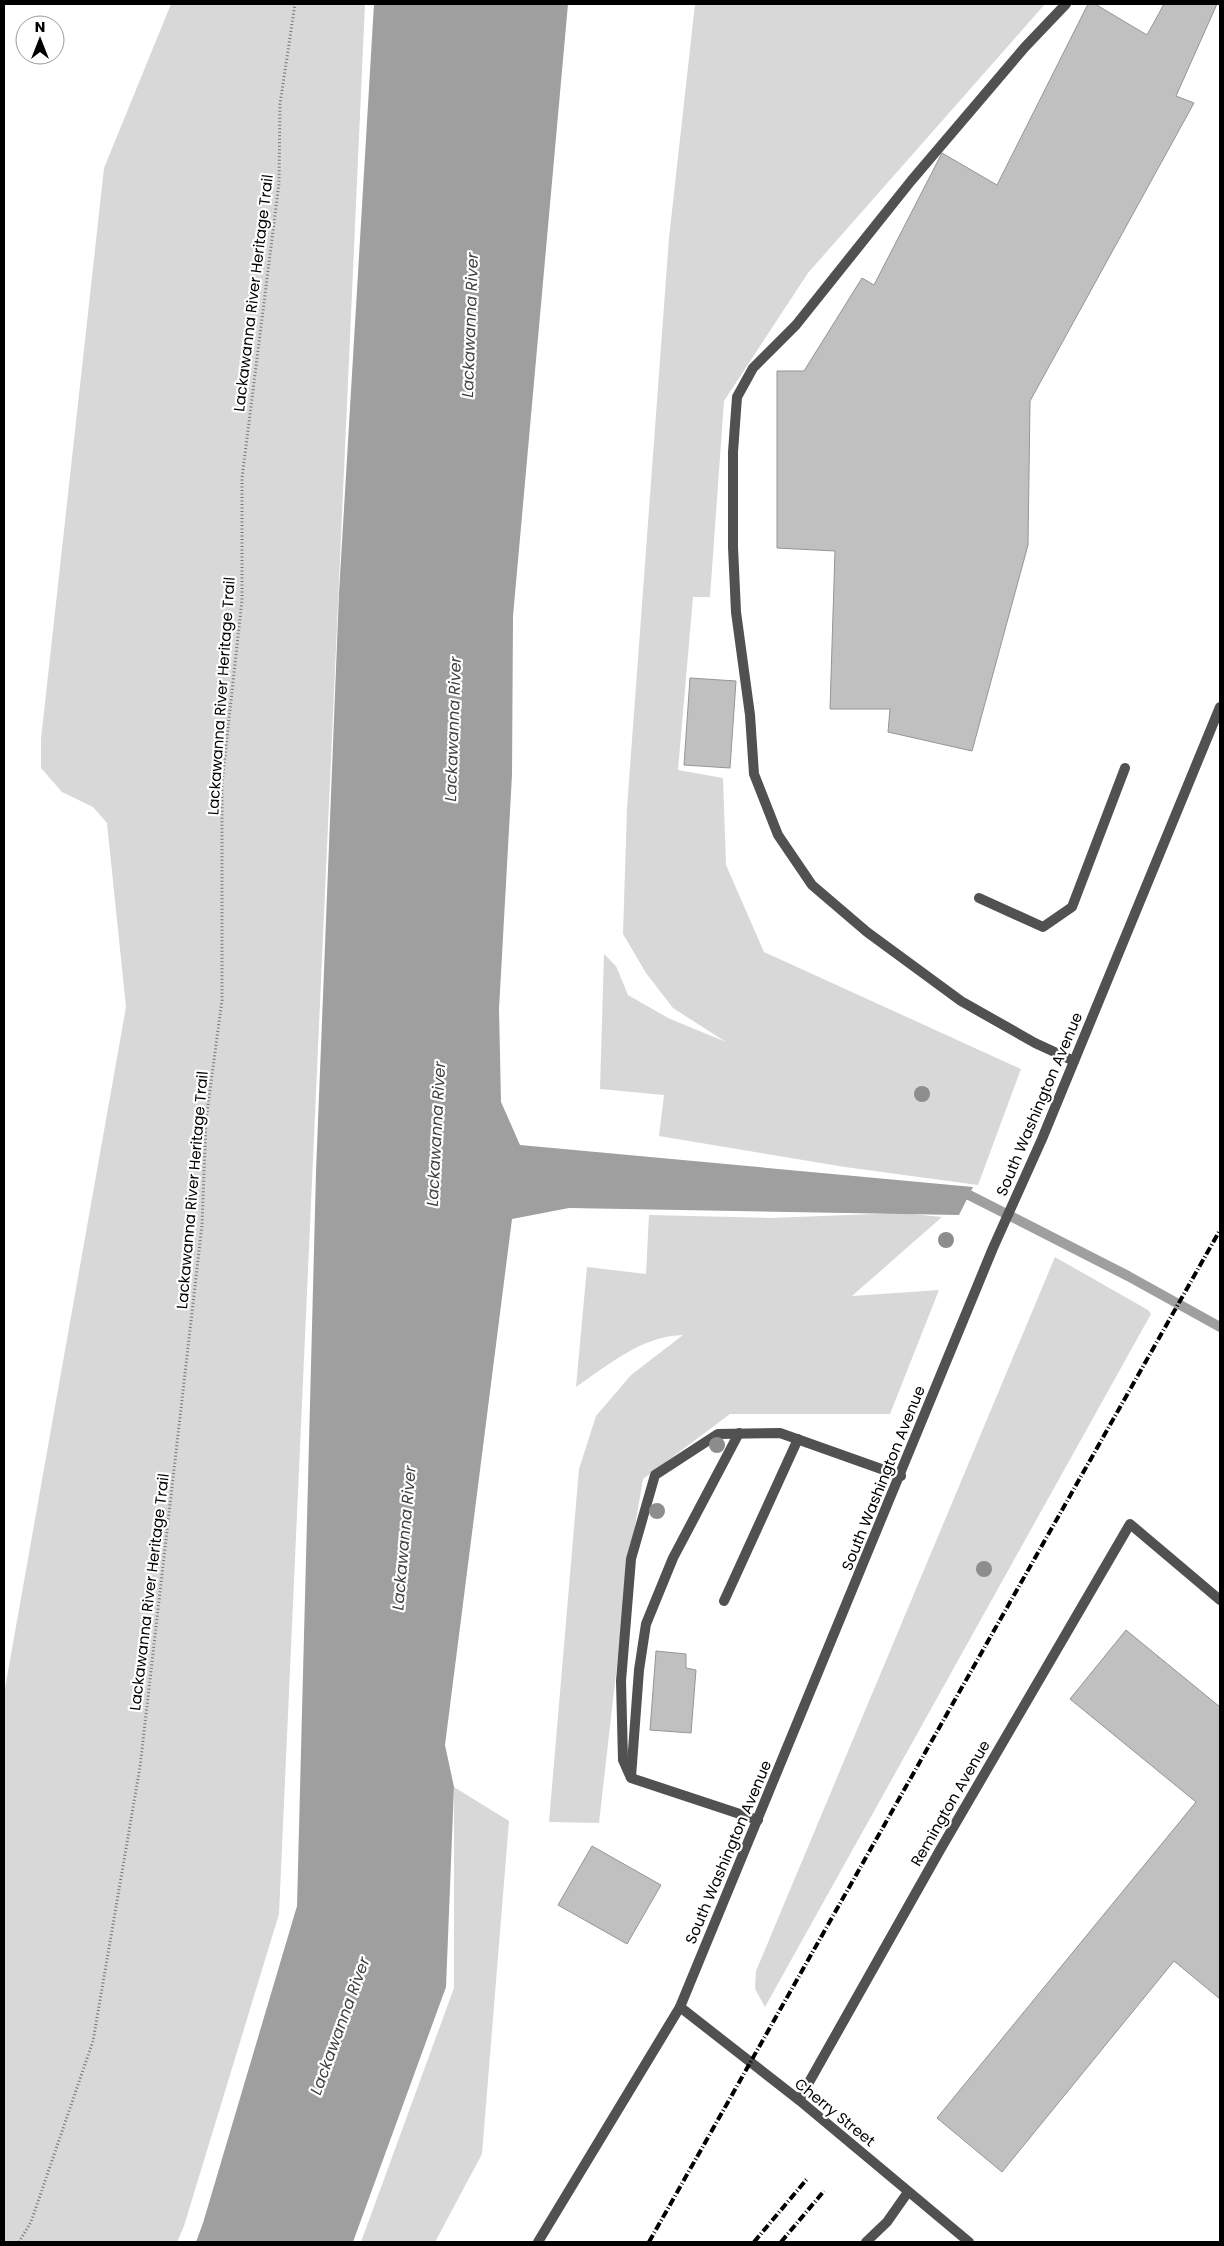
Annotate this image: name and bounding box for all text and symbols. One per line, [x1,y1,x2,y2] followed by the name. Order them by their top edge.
[15,15,65,65] north arrow
[35,17,45,37] text: N
[228,173,278,413] street label: Lackawanna River Heritage Trail
[456,251,484,398] water label: Lackawanna River
[202,576,240,816] street label: Lackawanna River Heritage Trail
[439,655,467,802] water label: Lackawanna River
[991,1009,1087,1199] street label: South Washington Avenue
[421,1060,451,1207] water label: Lackawanna River
[171,1070,213,1310] street label: Lackawanna River Heritage Trail
[836,1382,930,1574] street label: South Washington Avenue
[386,1464,422,1611] water label: Lackawanna River
[124,1472,174,1712] street label: Lackawanna River Heritage Trail
[905,1736,995,1870] street label: Remington Avenue
[680,1757,776,1947] street label: South Washington Avenue
[304,1953,376,2098] water label: Lackawanna River
[790,2073,880,2151] street label: Cherry Street

